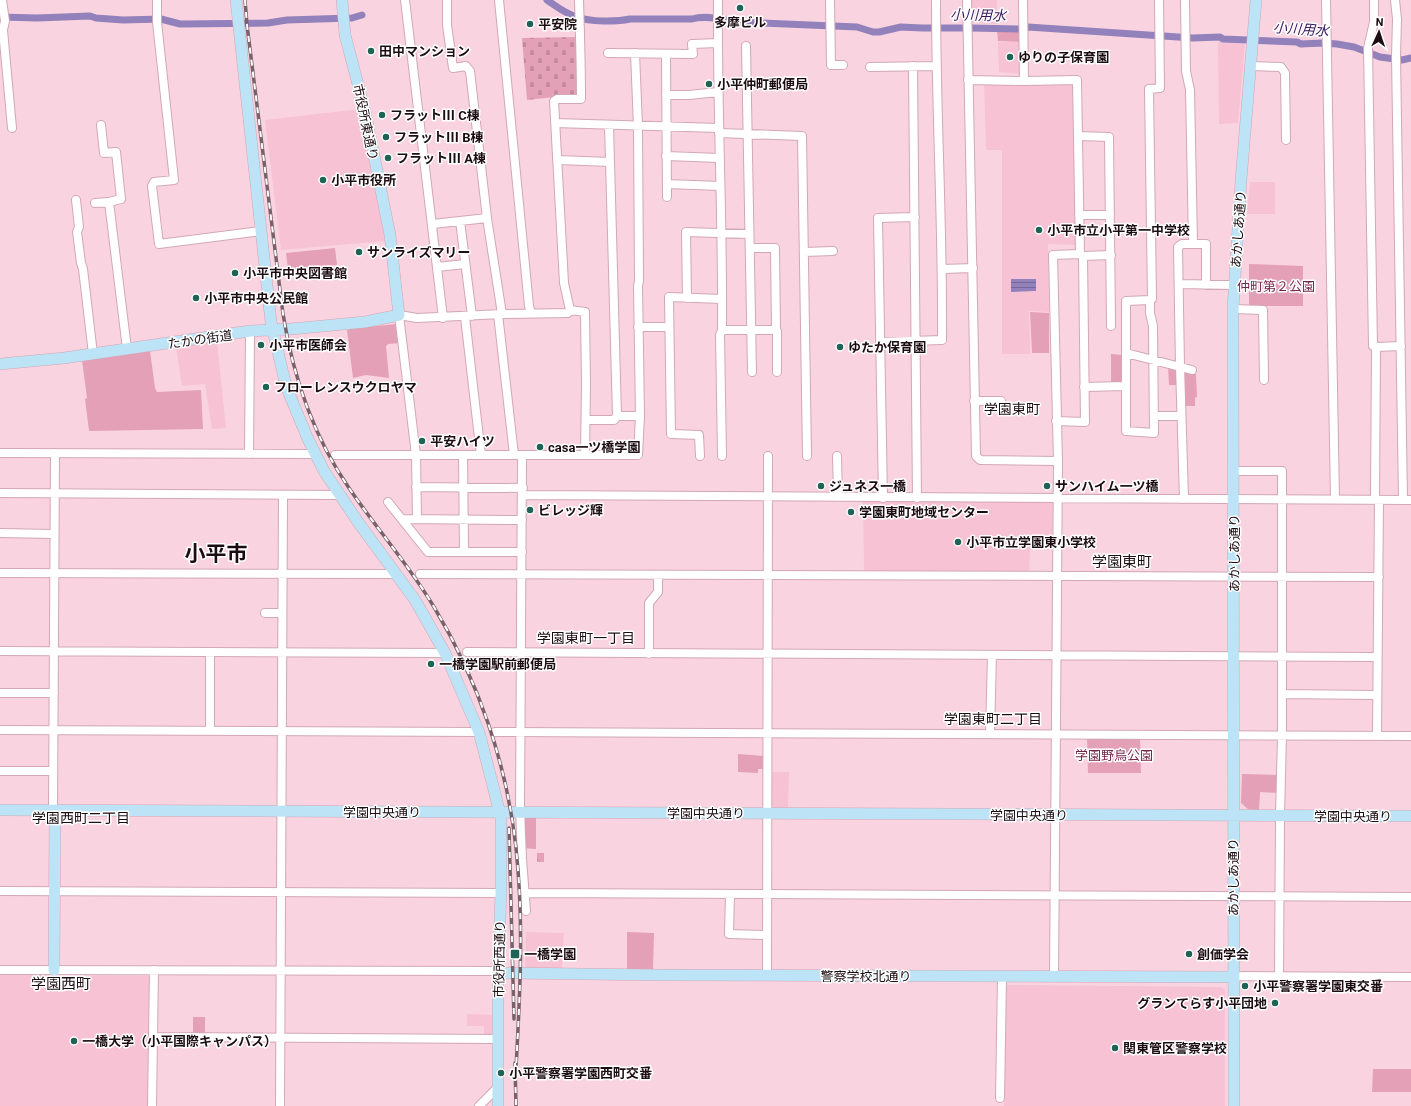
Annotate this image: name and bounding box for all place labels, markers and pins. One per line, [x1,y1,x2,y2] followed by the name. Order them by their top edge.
[735,3,745,13] marker: 多摩ビル
[714,15,766,30] place label: 多摩ビル
[538,17,577,32] place label: 平安院
[525,19,535,29] marker: 平安院
[379,44,470,59] place label: 田中マンション
[366,46,376,56] marker: 田中マンション
[1018,50,1109,65] place label: ゆりの子保育園
[1005,52,1015,62] marker: ゆりの子保育園
[717,77,808,92] place label: 小平仲町郵便局
[704,79,714,89] marker: 小平仲町郵便局
[390,108,480,123] place label: フラットⅢ C棟
[377,110,387,120] marker: フラットⅢ C棟
[394,130,484,145] place label: フラットⅢ B棟
[381,132,391,142] marker: フラットⅢ B棟
[396,151,486,166] place label: フラットⅢ A棟
[383,153,393,163] marker: フラットⅢ A棟
[331,173,396,188] place label: 小平市役所
[318,175,328,185] marker: 小平市役所
[1047,223,1190,238] place label: 小平市立小平第一中学校
[1034,225,1044,235] marker: 小平市立小平第一中学校
[367,245,471,260] place label: サンライズマリー
[354,247,364,257] marker: サンライズマリー
[243,266,347,281] place label: 小平市中央図書館
[230,268,240,278] marker: 小平市中央図書館
[204,291,308,306] place label: 小平市中央公民館
[191,293,201,303] marker: 小平市中央公民館
[269,338,347,353] place label: 小平市医師会
[256,340,266,350] marker: 小平市医師会
[848,340,926,355] place label: ゆたか保育園
[835,342,845,352] marker: ゆたか保育園
[274,380,417,395] place label: フローレンスウクロヤマ
[261,382,271,392] marker: フローレンスウクロヤマ
[430,434,495,449] place label: 平安ハイツ
[417,436,427,446] marker: 平安ハイツ
[548,440,640,455] place label: casa一ツ橋学園
[535,442,545,452] marker: casa一ツ橋学園
[829,479,906,494] place label: ジュネス一橋
[1055,479,1158,494] place label: サンハイム一ツ橋
[816,481,826,491] marker: ジュネス一橋
[1042,481,1052,491] marker: サンハイム一ツ橋
[538,503,603,518] place label: ビレッジ輝
[525,505,535,515] marker: ビレッジ輝
[859,505,989,520] place label: 学園東町地域センター
[846,507,856,517] marker: 学園東町地域センター
[966,535,1096,550] place label: 小平市立学園東小学校
[953,537,963,547] marker: 小平市立学園東小学校
[439,657,556,672] place label: 一橋学園駅前郵便局
[426,659,436,669] marker: 一橋学園駅前郵便局
[524,947,576,962] place label: 一橋学園
[1197,947,1249,962] place label: 創価学会
[509,948,521,960] marker: 一橋学園
[1184,949,1194,959] marker: 創価学会
[1253,979,1383,994] place label: 小平警察署学園東交番
[1240,981,1250,991] marker: 小平警察署学園東交番
[1137,996,1267,1011] place label: グランてらす小平団地
[1270,998,1280,1008] marker: グランてらす小平団地
[82,1034,277,1049] place label: 一橋大学（小平国際キャンパス）
[69,1036,79,1046] marker: 一橋大学（小平国際キャンパス）
[1123,1041,1227,1056] place label: 関東管区警察学校
[1110,1043,1120,1053] marker: 関東管区警察学校
[509,1066,652,1081] place label: 小平警察署学園西町交番
[496,1068,506,1078] marker: 小平警察署学園西町交番

